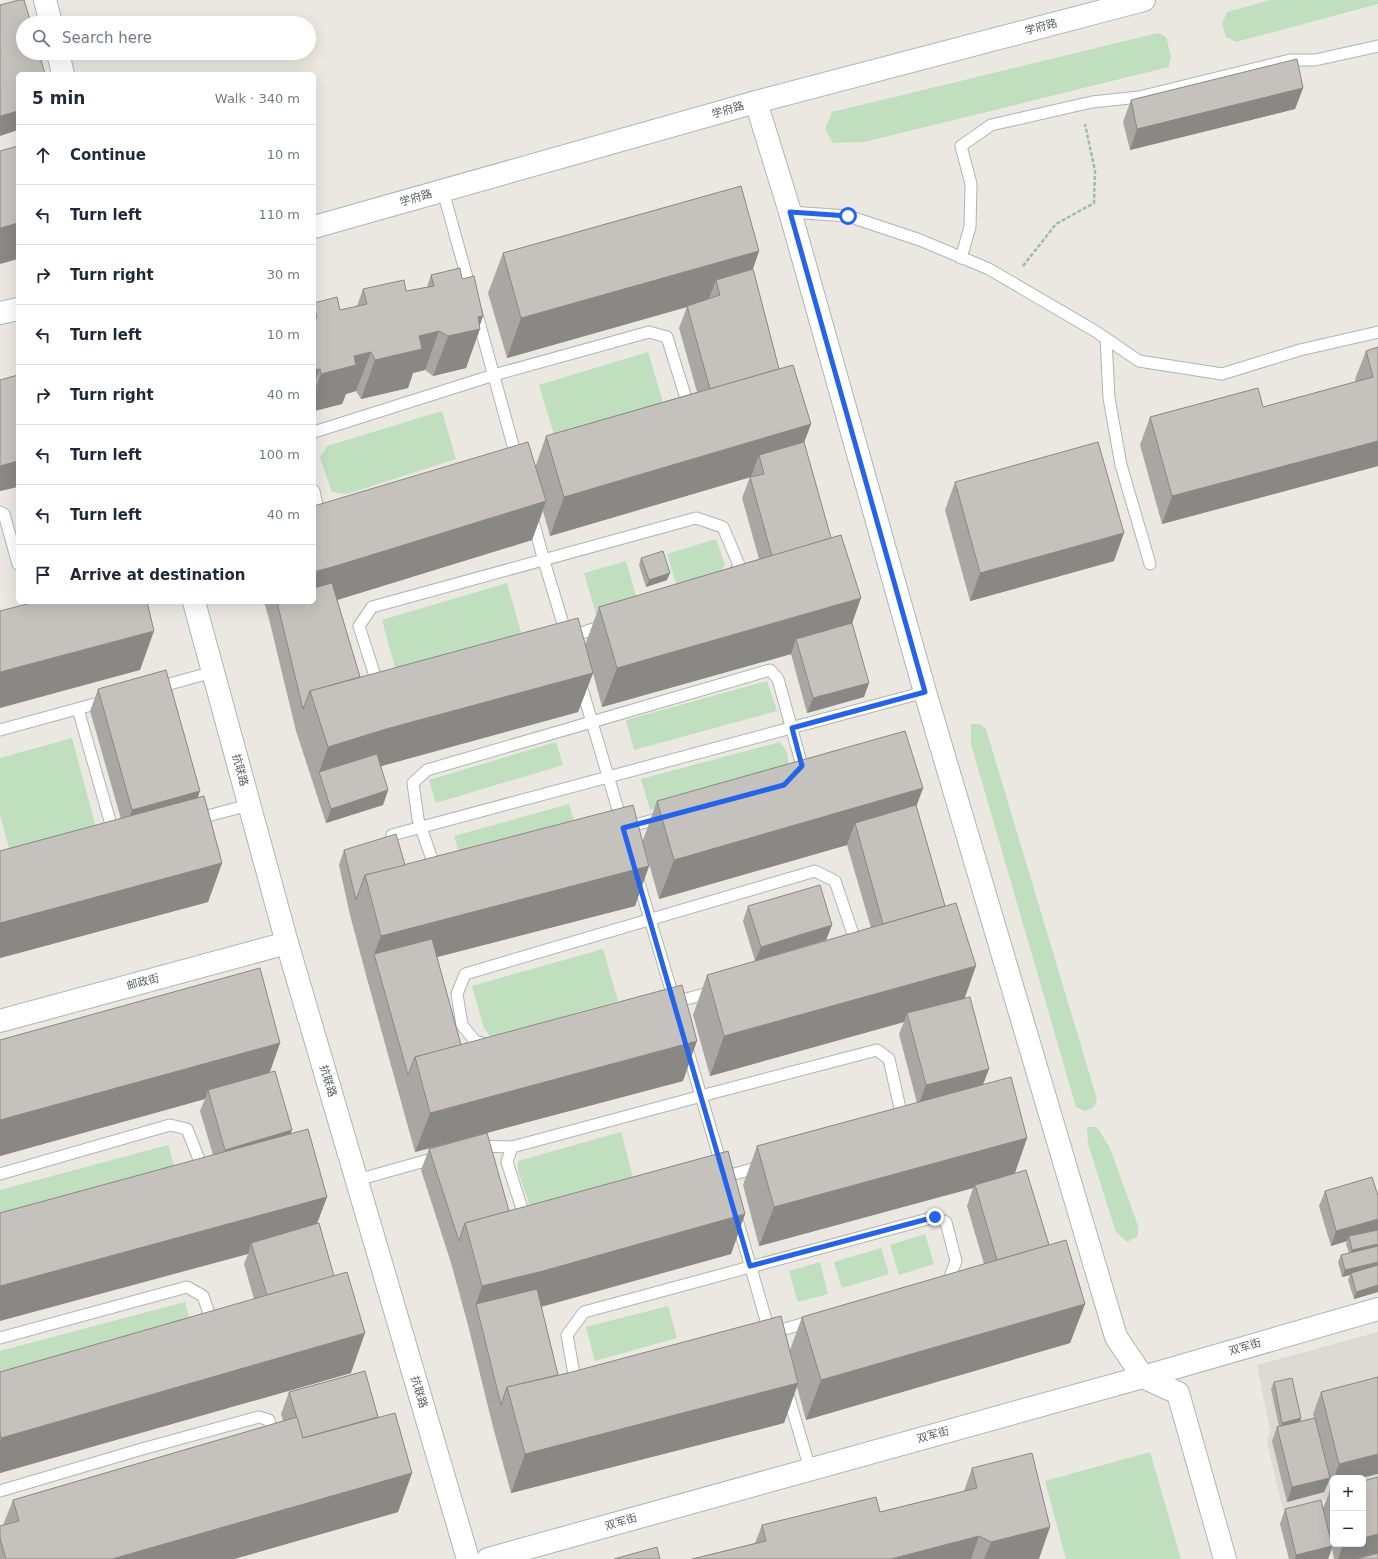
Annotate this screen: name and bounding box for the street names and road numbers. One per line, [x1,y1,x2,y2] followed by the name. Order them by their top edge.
[1023,16,1059,38] street label: 学府路
[710,99,746,121] street label: 学府路
[398,187,434,209] street label: 学府路
[229,752,251,788] street label: 抗联路
[125,971,161,993] street label: 邮政街
[317,1063,339,1099] street label: 抗联路
[1227,1336,1263,1358] street label: 双军街
[408,1374,430,1410] street label: 抗联路
[915,1424,951,1446] street label: 双军街
[603,1511,639,1533] street label: 双军街

